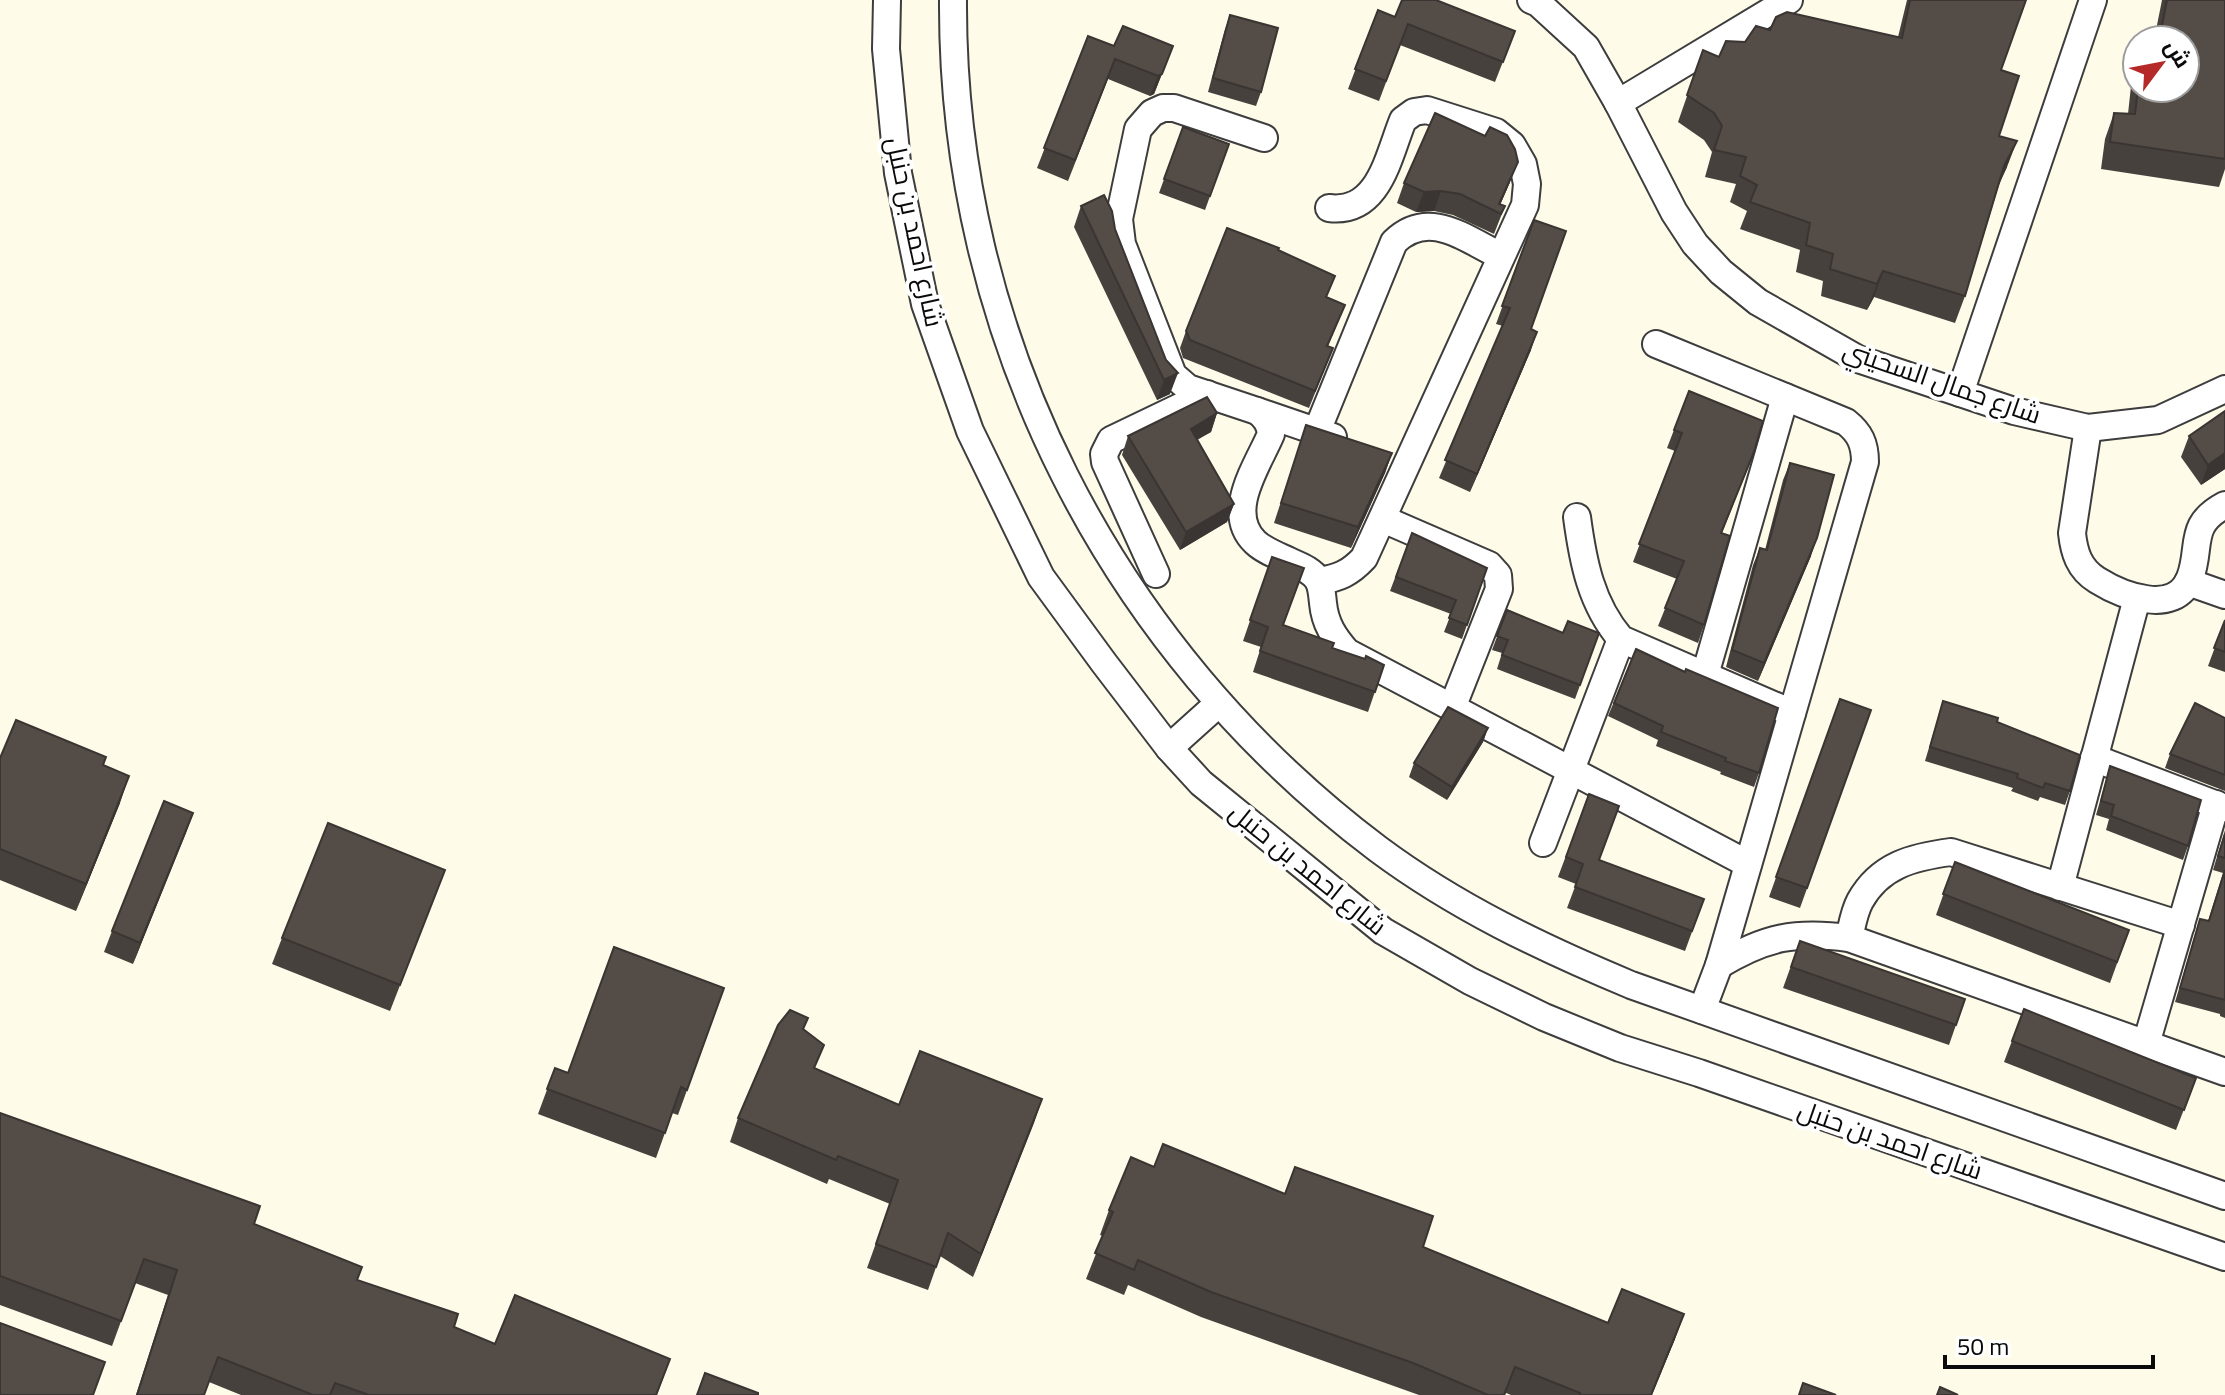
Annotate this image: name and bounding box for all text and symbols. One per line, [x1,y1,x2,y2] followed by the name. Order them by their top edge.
[2121,24,2201,104] north arrow
[2153,30,2203,77] text: ش
[871,132,960,332] street label: شارع احمد بن حنبل
[1836,325,2048,438] street label: شارع جمال السحيني
[1218,789,1399,949] street label: شارع احمد بن حنبل
[1791,1085,1990,1194] street label: شارع احمد بن حنبل
[1945,1319,2153,1369] scale bar
[1957,1324,2009,1369] text: 50 m

